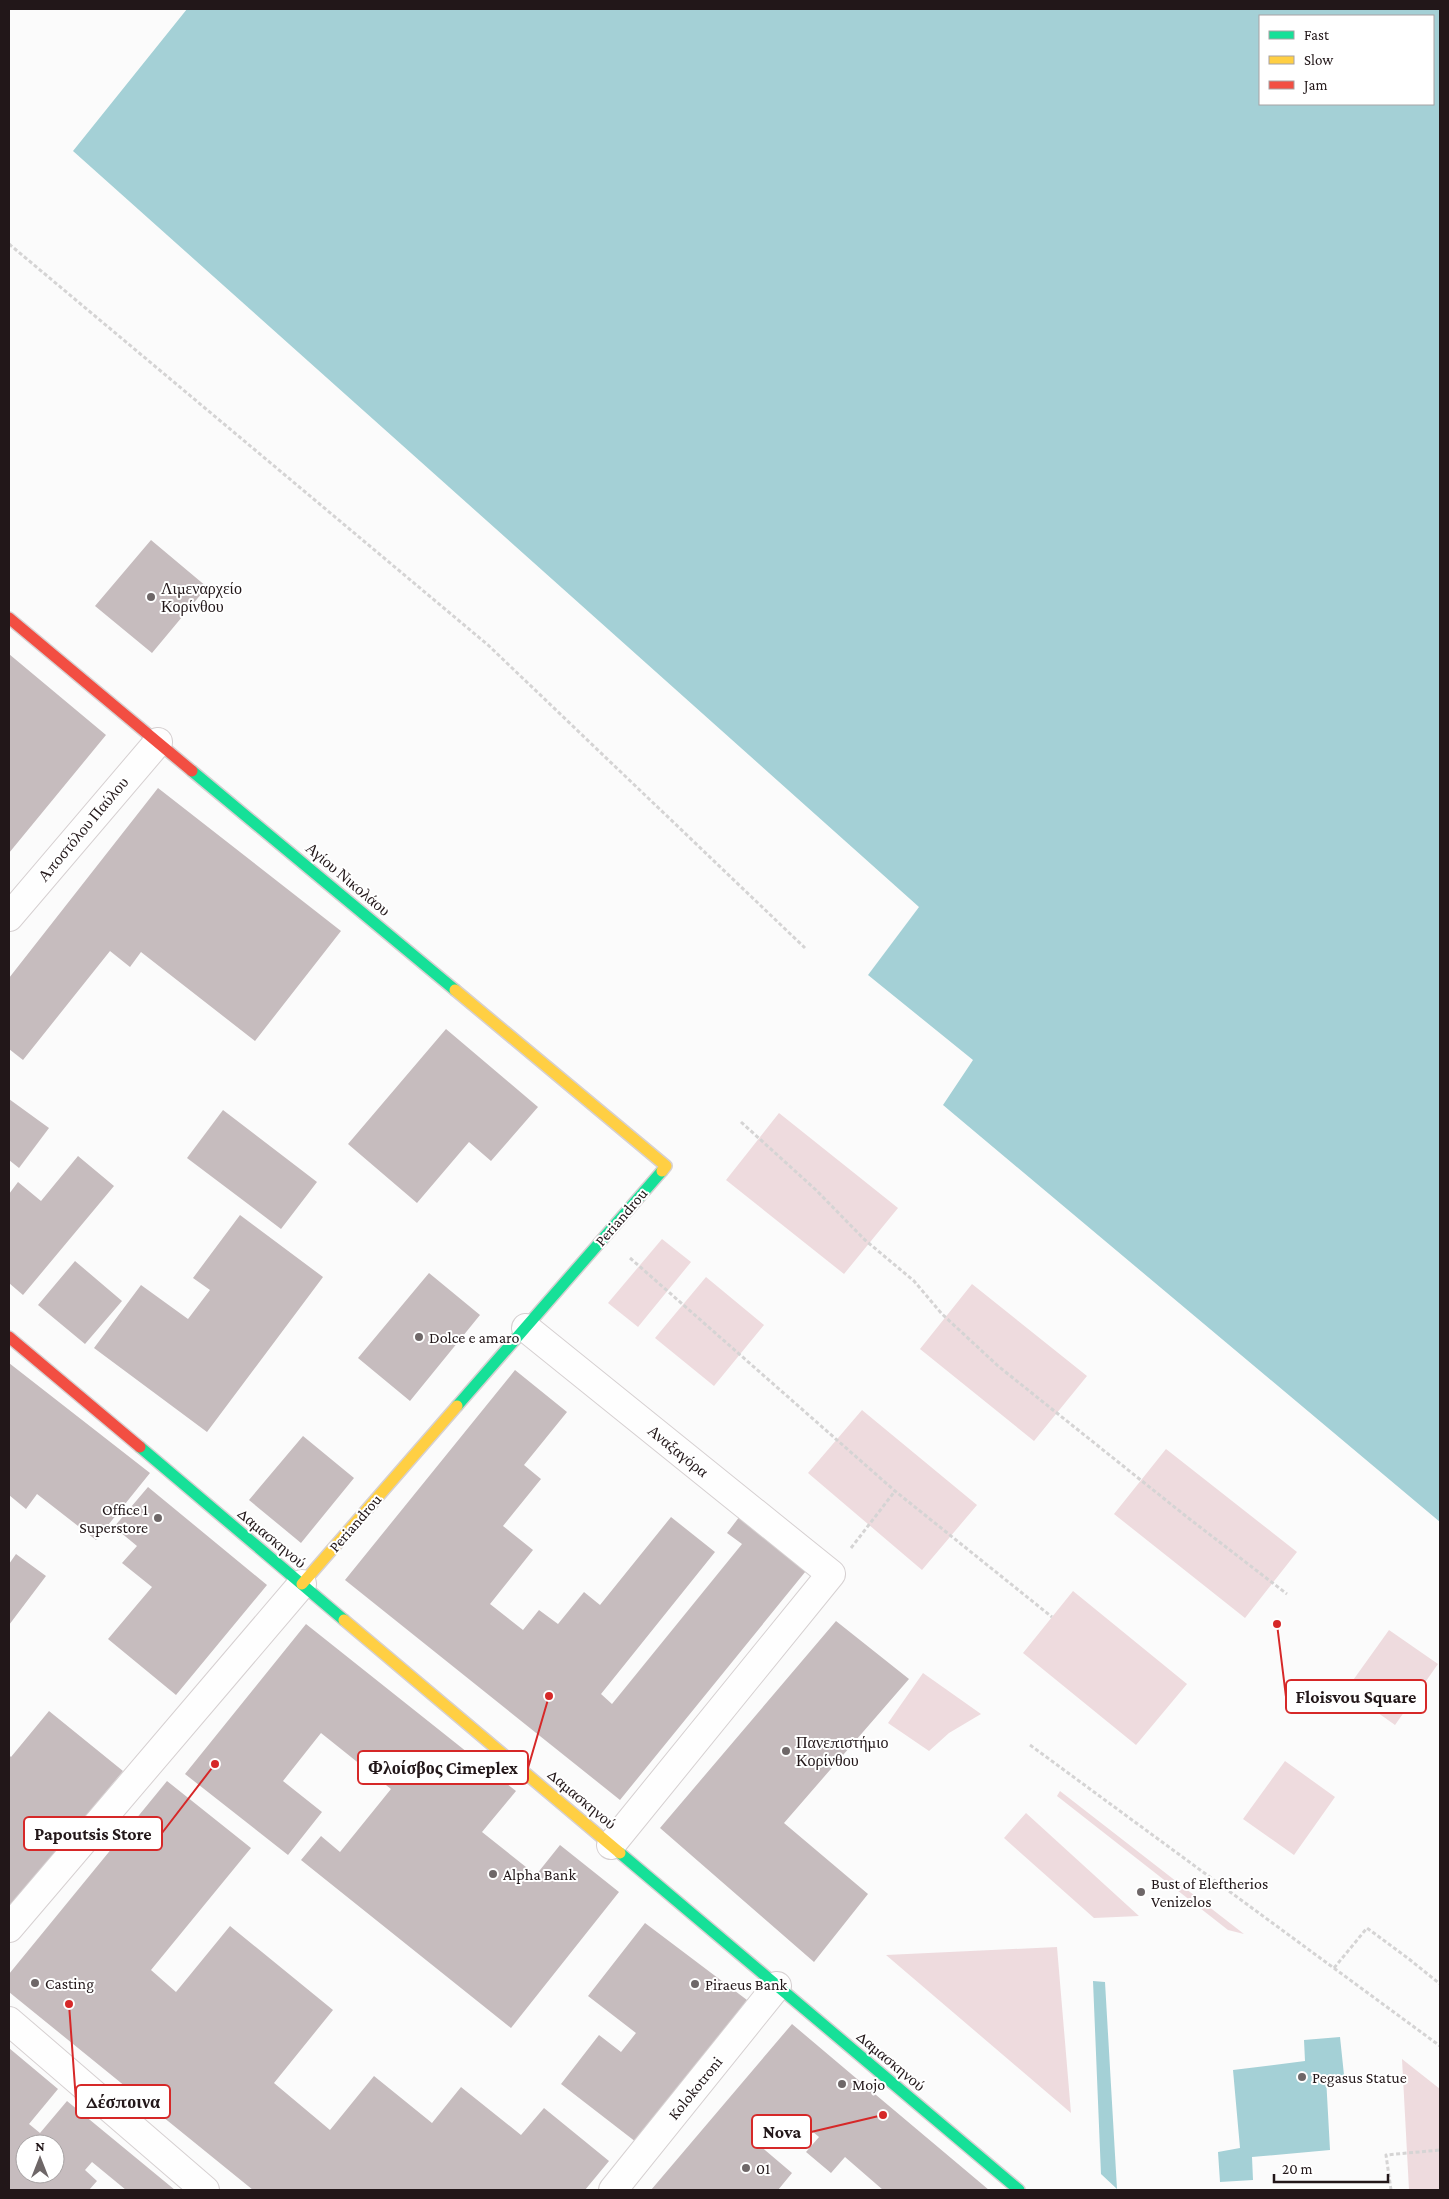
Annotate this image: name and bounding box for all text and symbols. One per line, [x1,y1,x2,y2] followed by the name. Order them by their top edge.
[1259,15,1434,105] legend
[1304,27,1330,43] text: Fast
[1304,52,1334,68] text: Slow
[1302,77,1327,94] text: Jam
[161,580,242,616] place label: Λιμεναρχείο Κορίνθου
[145,591,157,603] marker: Λιμεναρχείο Κορίνθου
[34,773,132,885] street label: Αποστόλου Παύλου
[302,839,394,920] street label: Αγίου Νικολάου
[591,1184,651,1249] street label: Periandrou
[429,1329,519,1346] place label: Dolce e amaro
[413,1331,425,1343] marker: Dolce e amaro
[644,1422,712,1482] street label: Αναξαγόρα
[325,1490,385,1555] street label: Periandrou
[79,1501,148,1537] place label: Office 1 Superstore
[234,1505,310,1572] street label: Δαμασκηνού
[152,1512,164,1524] marker: Office 1 Superstore
[1286,1680,1426,1713] callout: Floisvou Square
[1296,1687,1416,1707] text: Floisvou Square
[796,1734,888,1770] place label: Πανεπιστήμιο Κορίνθου
[780,1745,792,1757] marker: Πανεπιστήμιο Κορίνθου
[358,1751,528,1784] callout: Φλοίσβος Cimeplex
[368,1758,519,1778] text: Φλοίσβος Cimeplex
[544,1766,620,1833] street label: Δαμασκηνού
[24,1817,162,1850] callout: Papoutsis Store
[34,1824,152,1844] text: Papoutsis Store
[503,1866,576,1884] place label: Alpha Bank
[487,1868,499,1880] marker: Alpha Bank
[1151,1875,1268,1910] place label: Bust of Eleftherios Venizelos
[1135,1886,1147,1898] marker: Bust of Eleftherios Venizelos
[45,1975,94,1993] place label: Casting
[705,1976,788,1993] place label: Piraeus Bank
[29,1977,41,1989] marker: Casting
[689,1978,701,1990] marker: Piraeus Bank
[853,2028,929,2095] street label: Δαμασκηνού
[665,2053,725,2123] street label: Kolokotroni
[1312,2069,1407,2087] place label: Pegasus Statue
[1296,2071,1308,2083] marker: Pegasus Statue
[852,2076,885,2094] place label: Mojo
[836,2078,848,2090] marker: Mojo
[76,2085,170,2118] callout: Δέσποινα
[86,2092,160,2112] text: Δέσποινα
[752,2115,811,2148] callout: Nova
[763,2122,802,2142] text: Nova
[15,2134,65,2184] north arrow
[35,2138,45,2154] text: N
[1274,2152,1388,2184] scale bar
[756,2160,770,2177] place label: 01
[1282,2161,1313,2177] text: 20 m
[740,2162,752,2174] marker: 01

